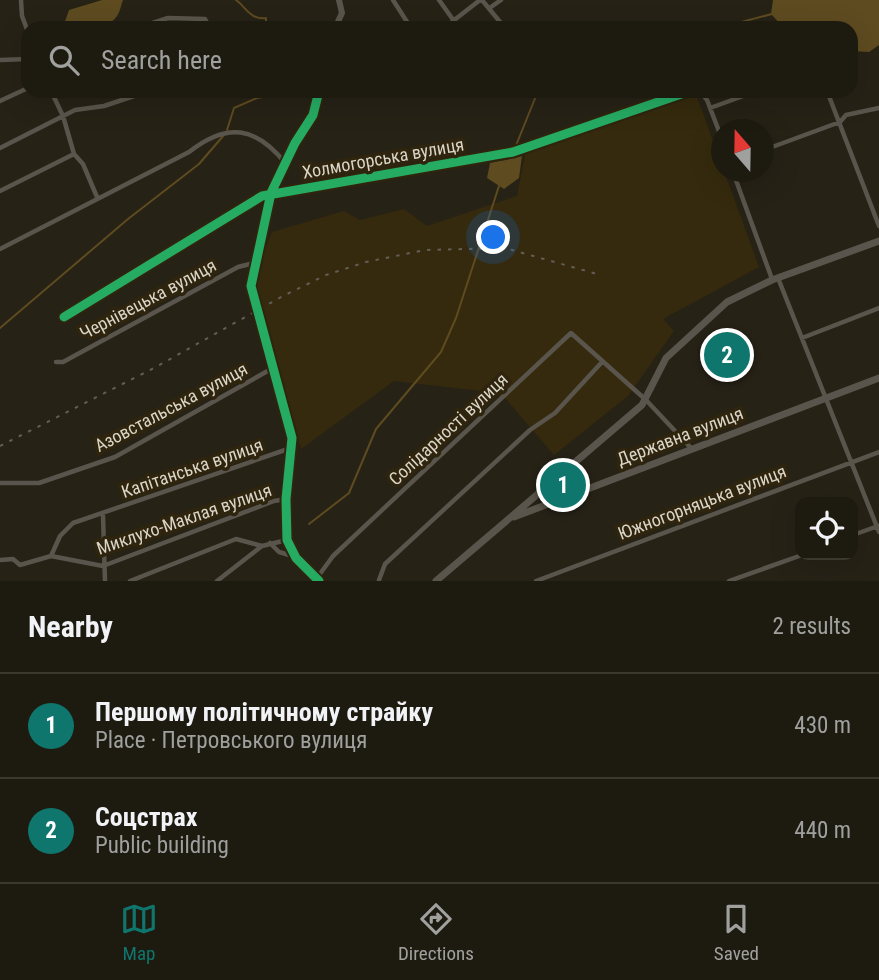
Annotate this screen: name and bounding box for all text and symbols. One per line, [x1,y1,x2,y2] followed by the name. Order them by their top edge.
[21,21,858,98] search box
[45,41,83,79] icon: search
[101,45,222,75] text: Search here
[711,119,774,182] north arrow
[300,133,466,183] street label: Холмогорська вулиця
[476,220,510,254] your location
[76,254,220,344] street label: Чернівецька вулиця
[704,329,750,381] pin: 2
[91,358,251,456] street label: Азовстальська вулиця
[384,369,512,489] street label: Солідарності вулиця
[614,402,746,470] street label: Державна вулиця
[118,434,266,502] street label: Капітанська вулиця
[540,459,586,511] pin: 1
[615,460,789,544] street label: Южногорняцька вулиця
[94,479,274,559] street label: Миклухо-Маклая вулиця
[795,497,858,560] map controls
[795,497,858,560] button: locate
[28,609,113,644] text: Nearby
[773,613,851,640] text: 2 results
[95,697,433,727] text: Першому політичному страйку
[45,712,57,739] text: 1
[794,712,851,739] text: 430 m
[95,727,367,754] text: Place · Петровського вулиця
[95,802,197,832] text: Соцстрах
[45,817,57,844] text: 2
[794,817,851,844] text: 440 m
[95,832,229,859] text: Public building
[120,900,158,965] tab: Map
[398,900,474,965] tab: Directions
[714,900,759,965] tab: Saved

